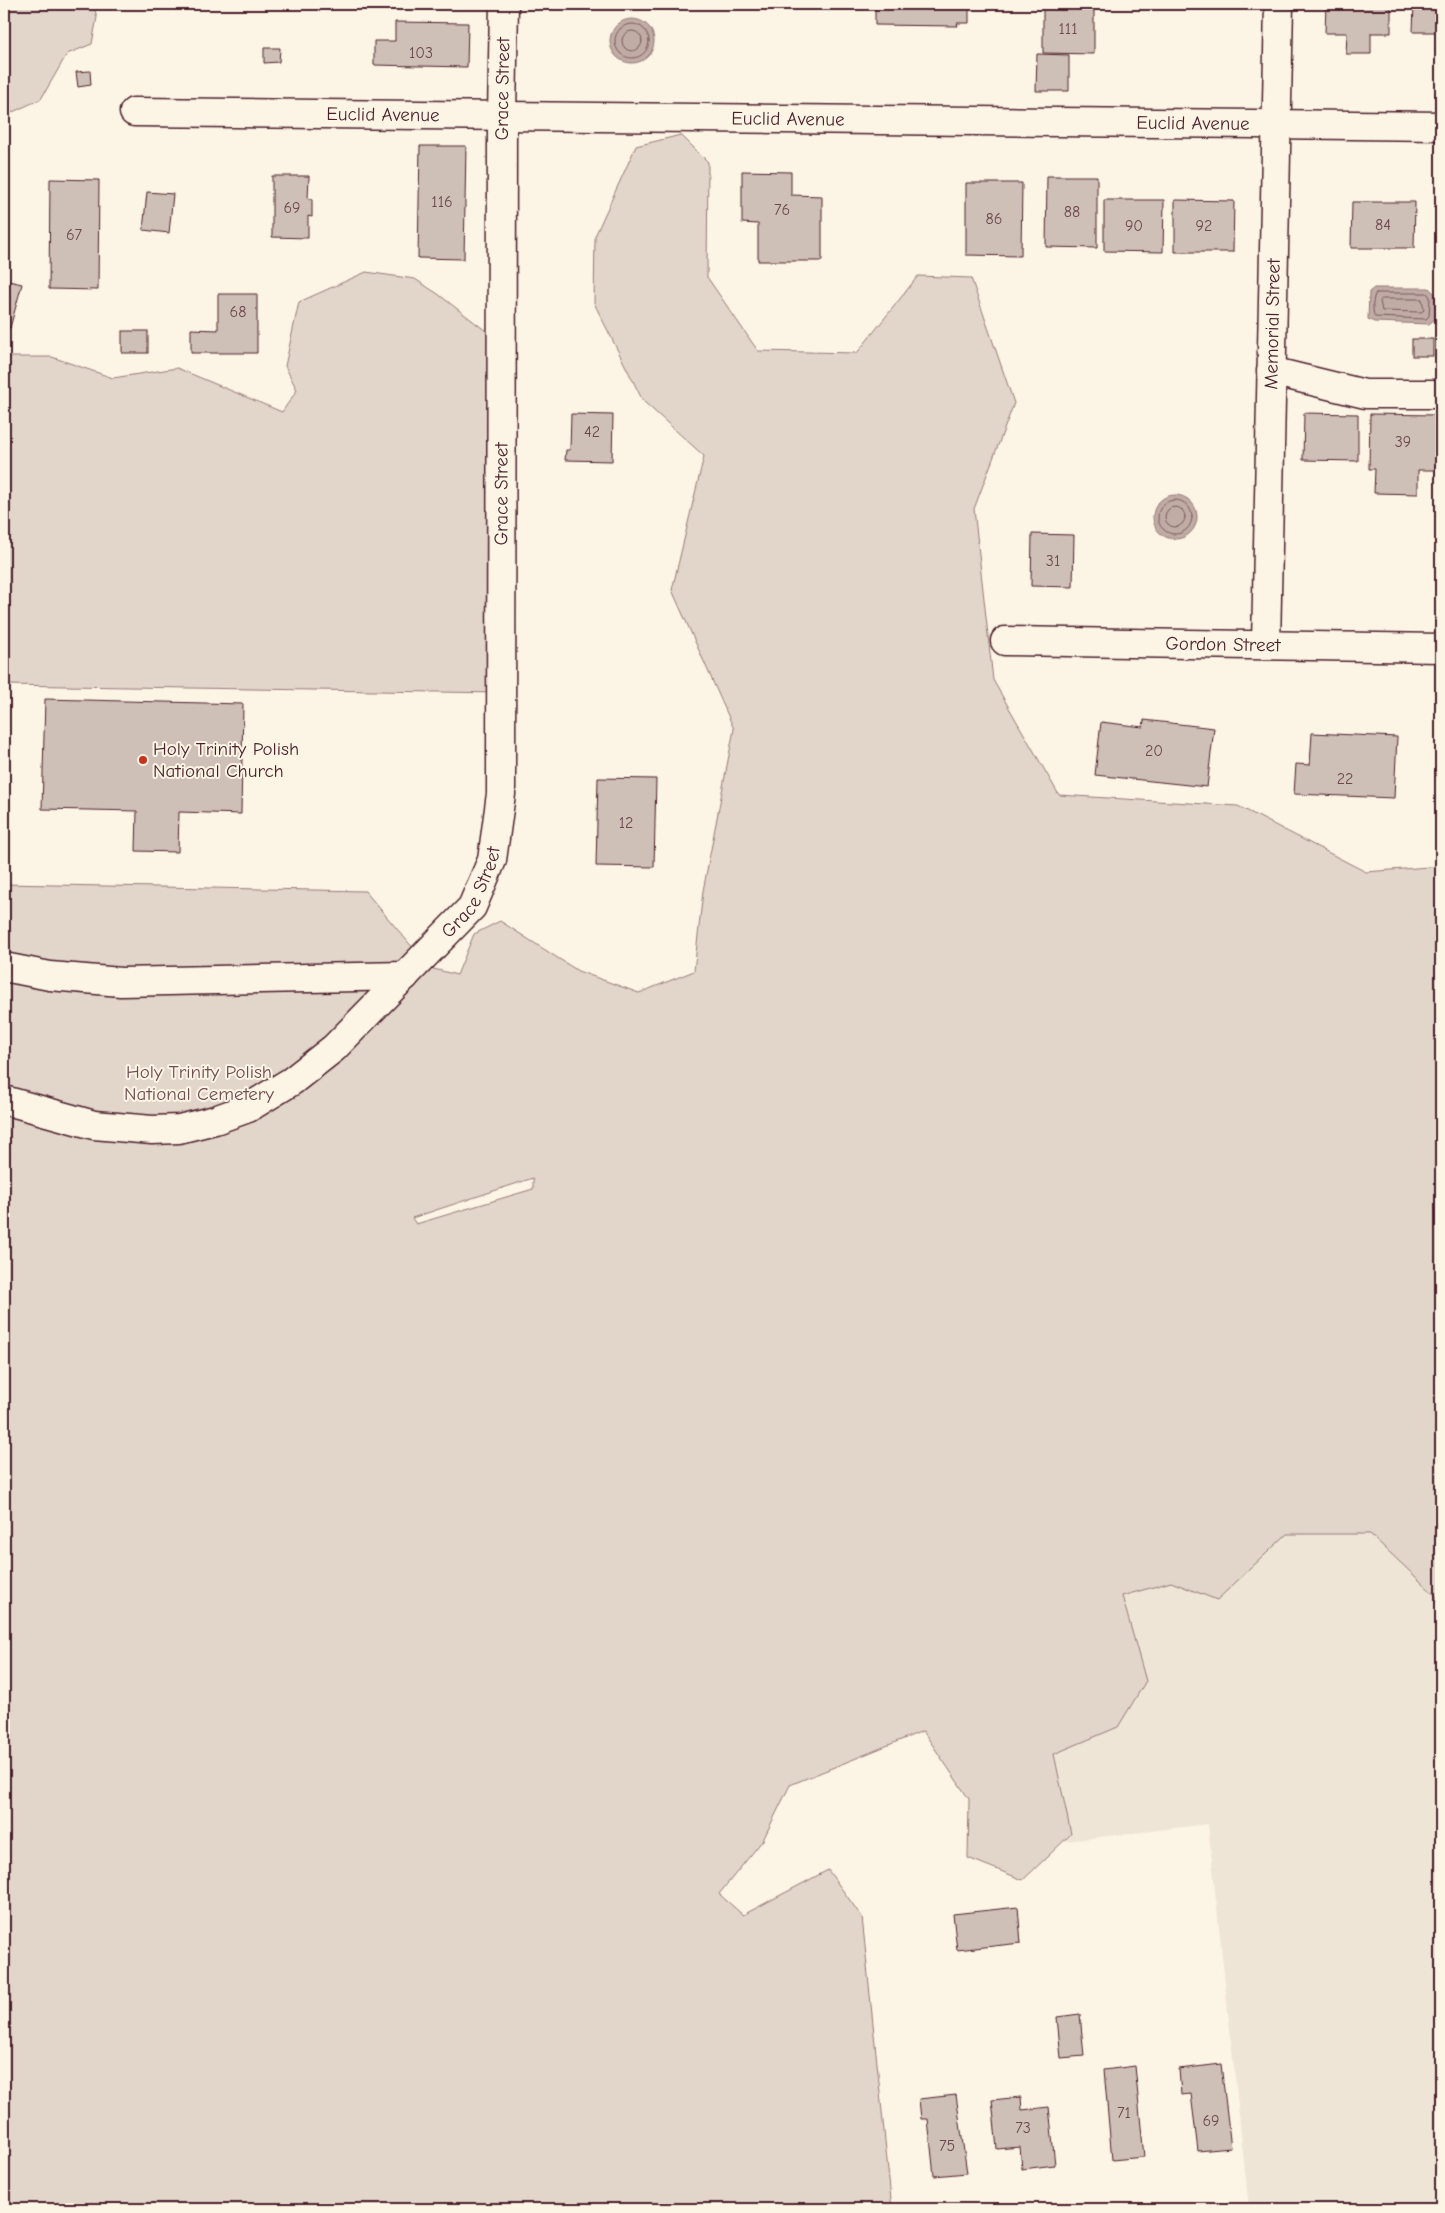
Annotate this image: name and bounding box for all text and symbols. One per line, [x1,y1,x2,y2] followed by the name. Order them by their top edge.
[1058,20,1078,38] house number: 111
[491,36,514,141] street label: Grace Street
[409,44,433,62] house number: 103
[326,103,440,126] street label: Euclid Avenue
[731,107,845,131] street label: Euclid Avenue
[1136,112,1250,135] street label: Euclid Avenue
[431,193,453,211] house number: 116
[283,199,301,217] house number: 69
[774,201,790,219] house number: 76
[1064,203,1080,221] house number: 88
[986,210,1002,228] house number: 86
[1375,216,1391,234] house number: 84
[1125,217,1143,235] house number: 90
[1196,217,1212,235] house number: 92
[66,226,83,244] house number: 67
[1260,258,1285,390] street label: Memorial Street
[230,303,246,321] house number: 68
[584,423,600,441] house number: 42
[1395,433,1411,451] house number: 39
[490,442,513,546] street label: Grace Street
[1046,552,1060,570] house number: 31
[1165,633,1281,656] street label: Gordon Street
[153,738,299,782] place label: Holy Trinity Polish National Church
[1145,742,1163,760] house number: 20
[137,754,149,766] marker: Holy Trinity Polish National Church
[1337,770,1353,788] house number: 22
[619,814,633,832] house number: 12
[437,845,505,942] street label: Grace Street
[124,1061,274,1105] park label: Holy Trinity Polish National Cemetery
[1117,2104,1131,2122] house number: 71
[1202,2112,1220,2130] house number: 69
[1015,2119,1031,2137] house number: 73
[939,2137,955,2155] house number: 75

